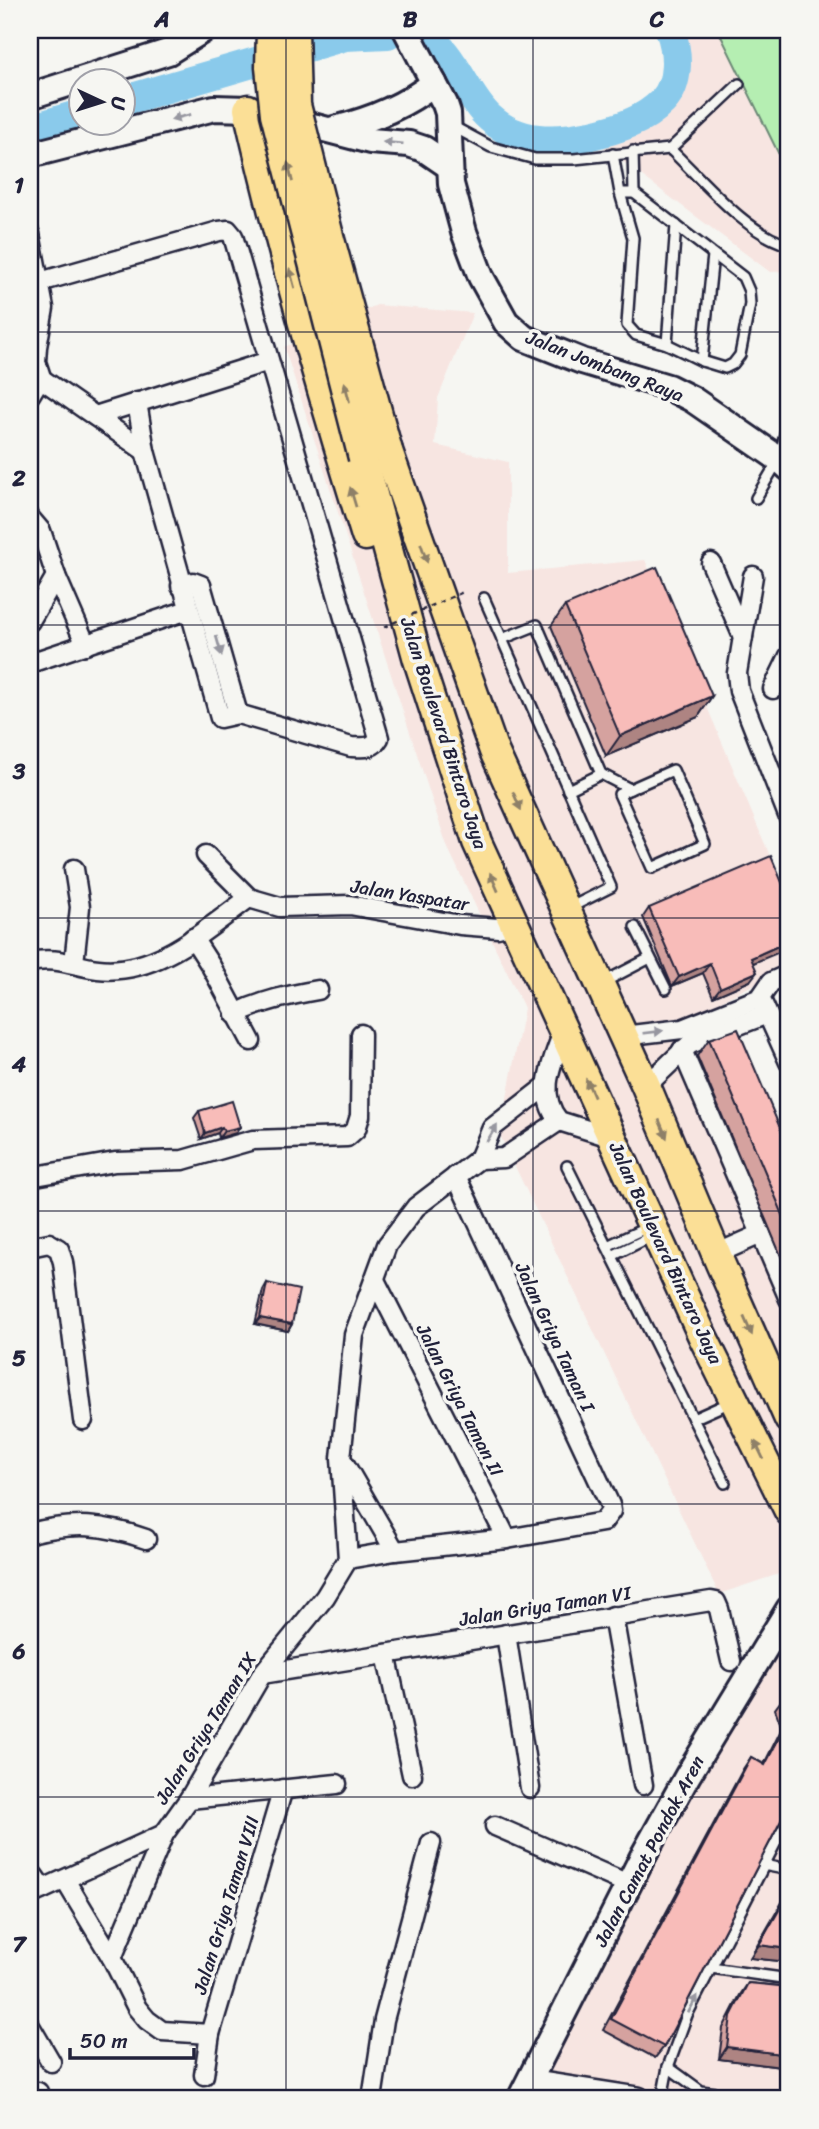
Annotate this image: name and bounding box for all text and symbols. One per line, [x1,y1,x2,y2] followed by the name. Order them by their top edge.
[153,0,170,40] text: A
[403,0,418,40] text: B
[649,0,665,40] text: C
[66,66,136,136] north arrow
[101,96,135,112] text: U
[170,112,192,123] one-way arrow
[382,137,404,148] one-way arrow
[284,160,295,182] one-way arrow
[14,165,24,206] text: 1
[286,267,296,288] one-way arrow
[520,320,689,411] street label: Jalan Jombang Raya
[341,381,352,403] one-way arrow
[11,458,26,499] text: 2
[348,486,358,507] one-way arrow
[419,542,430,563] one-way arrow
[391,612,497,854] street label: Jalan Boulevard Bintaro Jaya
[214,636,224,657] one-way arrow
[12,751,26,792] text: 3
[512,791,523,812] one-way arrow
[347,869,473,921] street label: Jalan Yaspatar
[488,872,500,892] one-way arrow
[642,1027,664,1038] one-way arrow
[11,1044,27,1085] text: 4
[584,1078,596,1098] one-way arrow
[658,1118,669,1139] one-way arrow
[486,1124,498,1143] one-way arrow
[599,1135,732,1370] street label: Jalan Boulevard Bintaro Jaya
[505,1256,605,1419] street label: Jalan Griya Taman I
[743,1315,754,1336] one-way arrow
[407,1317,513,1482] street label: Jalan Griya Taman II
[12,1338,26,1379] text: 5
[754,1440,765,1460] one-way arrow
[456,1576,635,1636] street label: Jalan Griya Taman VI
[11,1631,26,1672] text: 6
[145,1645,266,1812] street label: Jalan Griya Taman IX
[584,1749,714,1954] street label: Jalan Camat Pondok Aren
[183,1812,269,1999] street label: Jalan Griya Taman VIII
[12,1924,27,1965] text: 7
[687,1994,698,2014] one-way arrow
[70,2017,194,2061] scale bar
[80,2022,128,2060] text: 50 m

